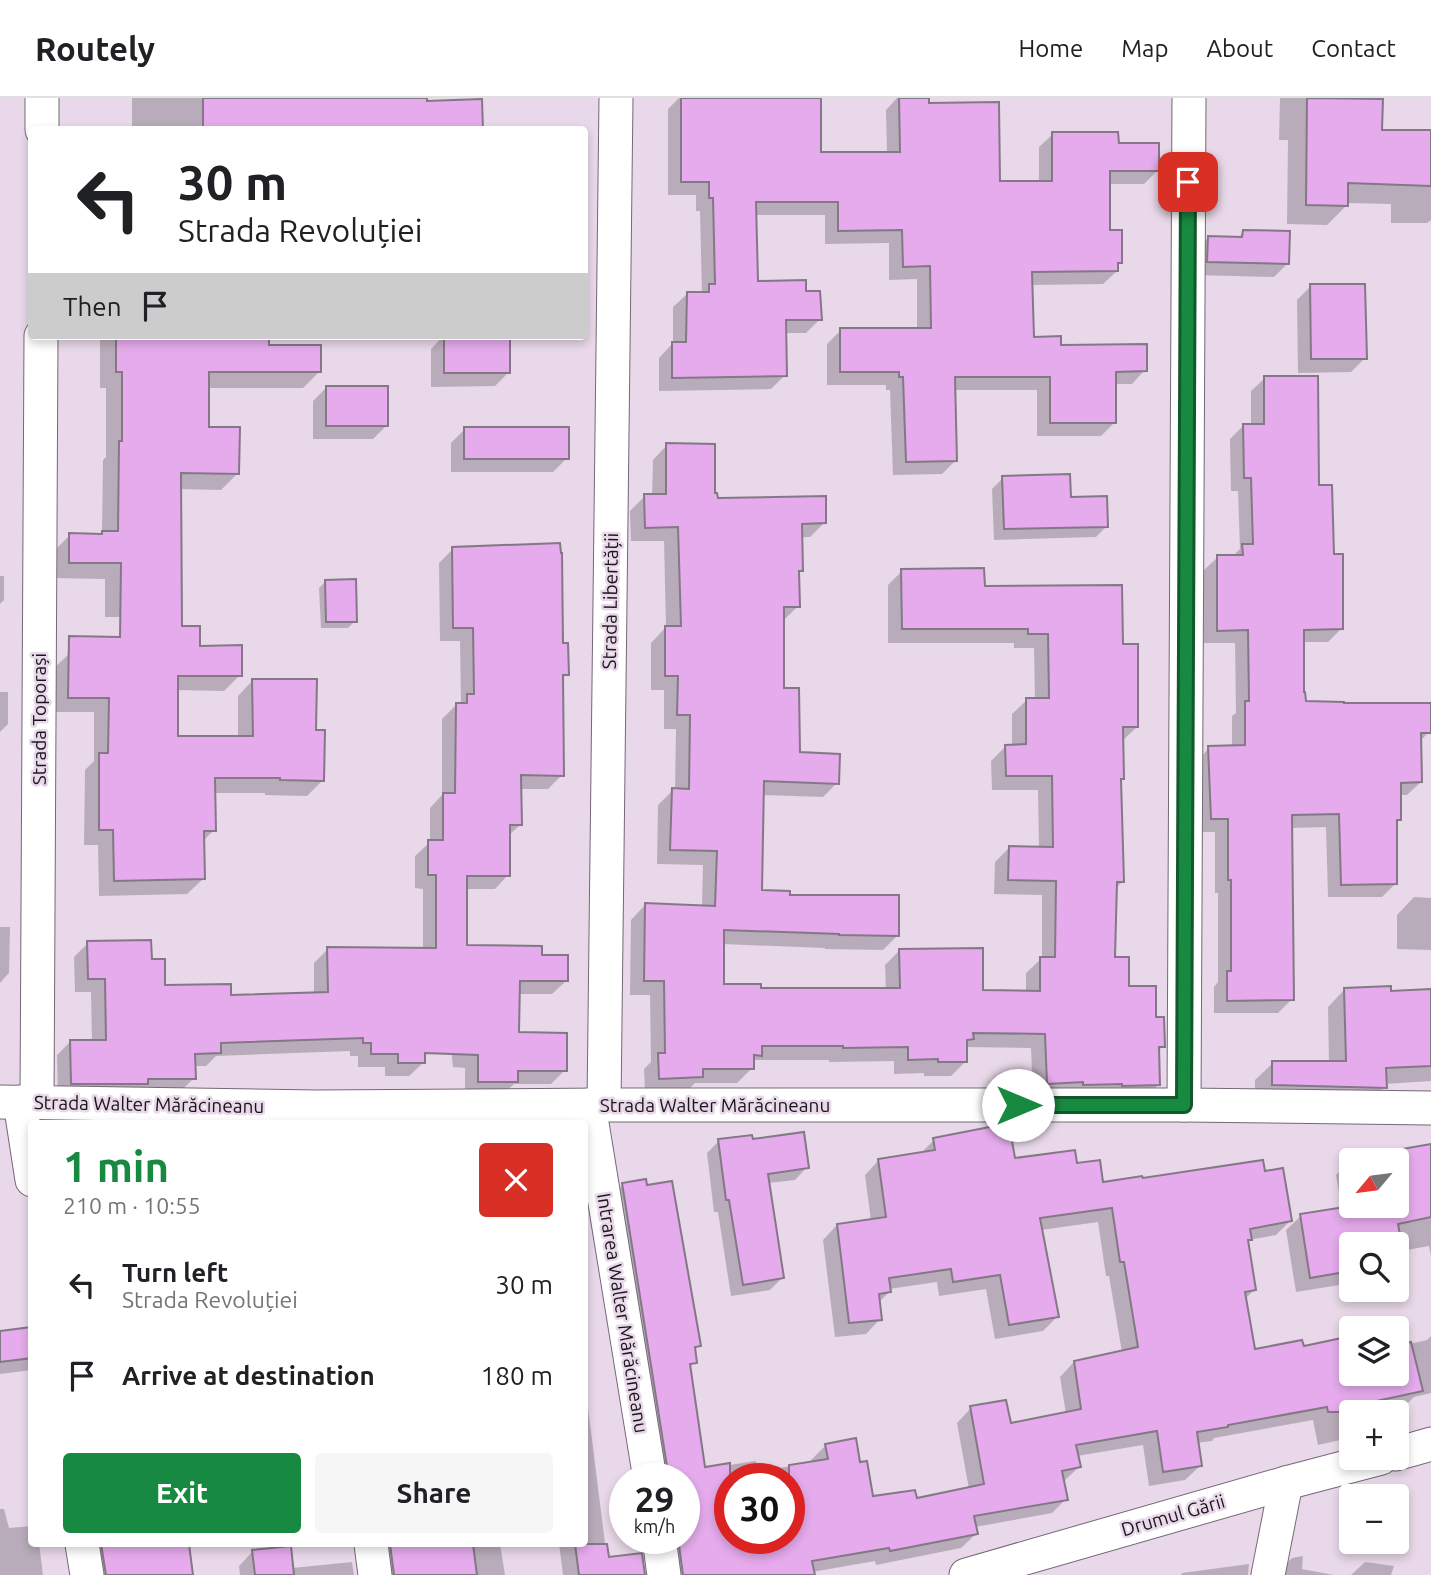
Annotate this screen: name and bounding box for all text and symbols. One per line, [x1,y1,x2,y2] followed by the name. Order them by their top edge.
[35,30,155,67] text: Routely
[1018,35,1083,62] text: Home
[1121,35,1168,62] text: Map
[1206,35,1273,62] text: About
[1311,35,1396,62] text: Contact
[1158,152,1218,212] pin
[63,154,154,245] icon: left
[178,154,287,209] text: 30 m
[1169,163,1207,201] icon: arrive
[178,212,423,248] text: Strada Revoluției
[136,287,174,325] icon: arrive
[63,292,122,321] text: Then
[598,533,622,669] street label: Strada Libertății
[28,653,50,785] street label: Strada Toporași
[981,1068,1055,1142] position arrow
[34,1091,264,1117] street label: Strada Walter Mărăcineanu
[600,1094,830,1116] street label: Strada Walter Mărăcineanu
[63,1143,169,1190] text: 1 min
[479,1143,553,1217] button: close
[1339,1148,1409,1218] north arrow
[1339,1148,1409,1554] map controls
[593,1191,653,1435] street label: Intrarea Walter Mărăcineanu
[63,1193,201,1218] text: 210 m · 10:55
[1339,1232,1409,1302] button: search
[122,1258,228,1287] text: Turn left
[63,1266,101,1304] icon: left
[495,1270,553,1299] text: 30 m
[122,1287,298,1312] text: Strada Revoluției
[1339,1316,1409,1386] button: layers
[63,1357,101,1395] icon: arrive
[122,1361,375,1390] text: Arrive at destination
[481,1361,553,1390] text: 180 m
[1339,1400,1409,1470] button: +
[63,1453,301,1533] button: Exit
[315,1453,553,1533] button: Share
[714,1463,805,1554] speed limit sign: 30
[635,1479,674,1519] text: 29
[1339,1484,1409,1554] button: −
[1119,1490,1227,1540] street label: Drumul Gării
[634,1516,675,1536] text: km/h

